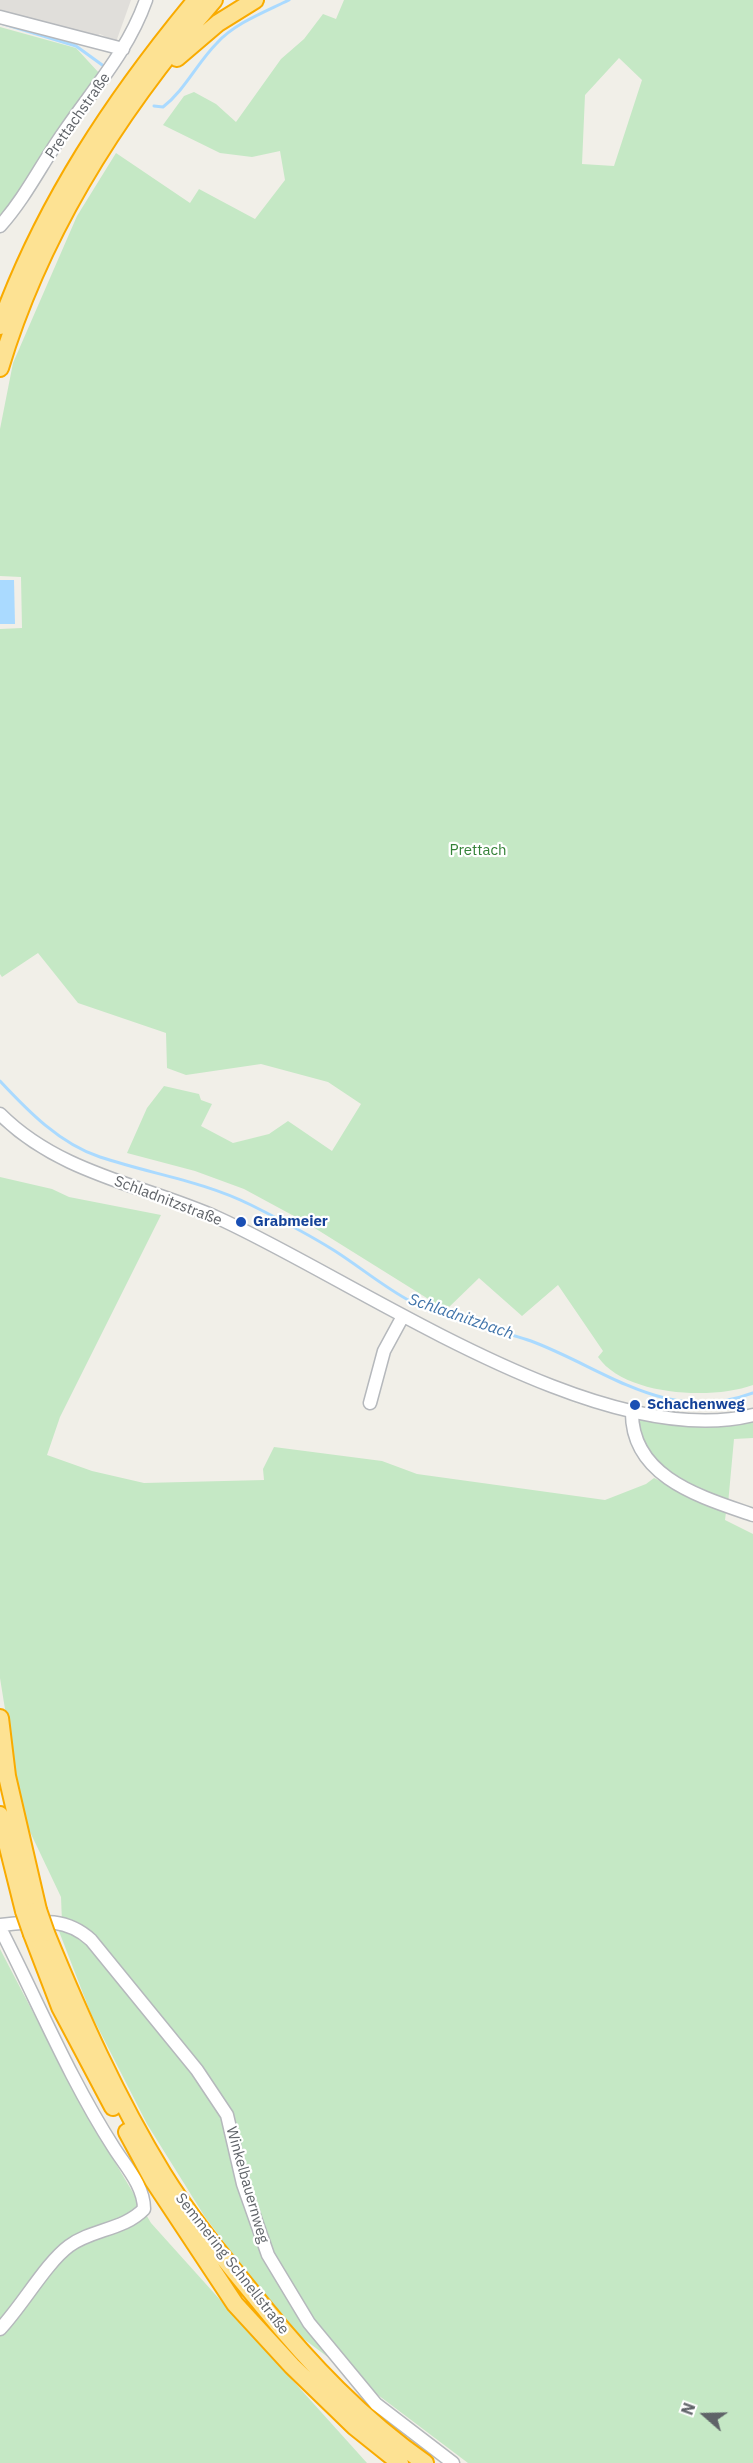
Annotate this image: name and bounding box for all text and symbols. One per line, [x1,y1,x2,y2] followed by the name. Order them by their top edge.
[42,70,114,162] street label: Prettachstraße
[449,842,507,860] park label: Prettach
[112,1172,224,1230] street label: Schladnitzstraße
[253,1213,328,1231] place label: Grabmeier
[234,1215,248,1229] marker: Grabmeier
[406,1290,516,1344] water label: Schladnitzbach
[647,1396,745,1414] place label: Schachenweg
[628,1398,642,1412] marker: Schachenweg
[222,2125,272,2245] street label: Winkelbauernweg
[171,2190,293,2338] street label: Semmering Schnellstraße
[675,2385,735,2445] north arrow
[677,2400,699,2418] text: N

